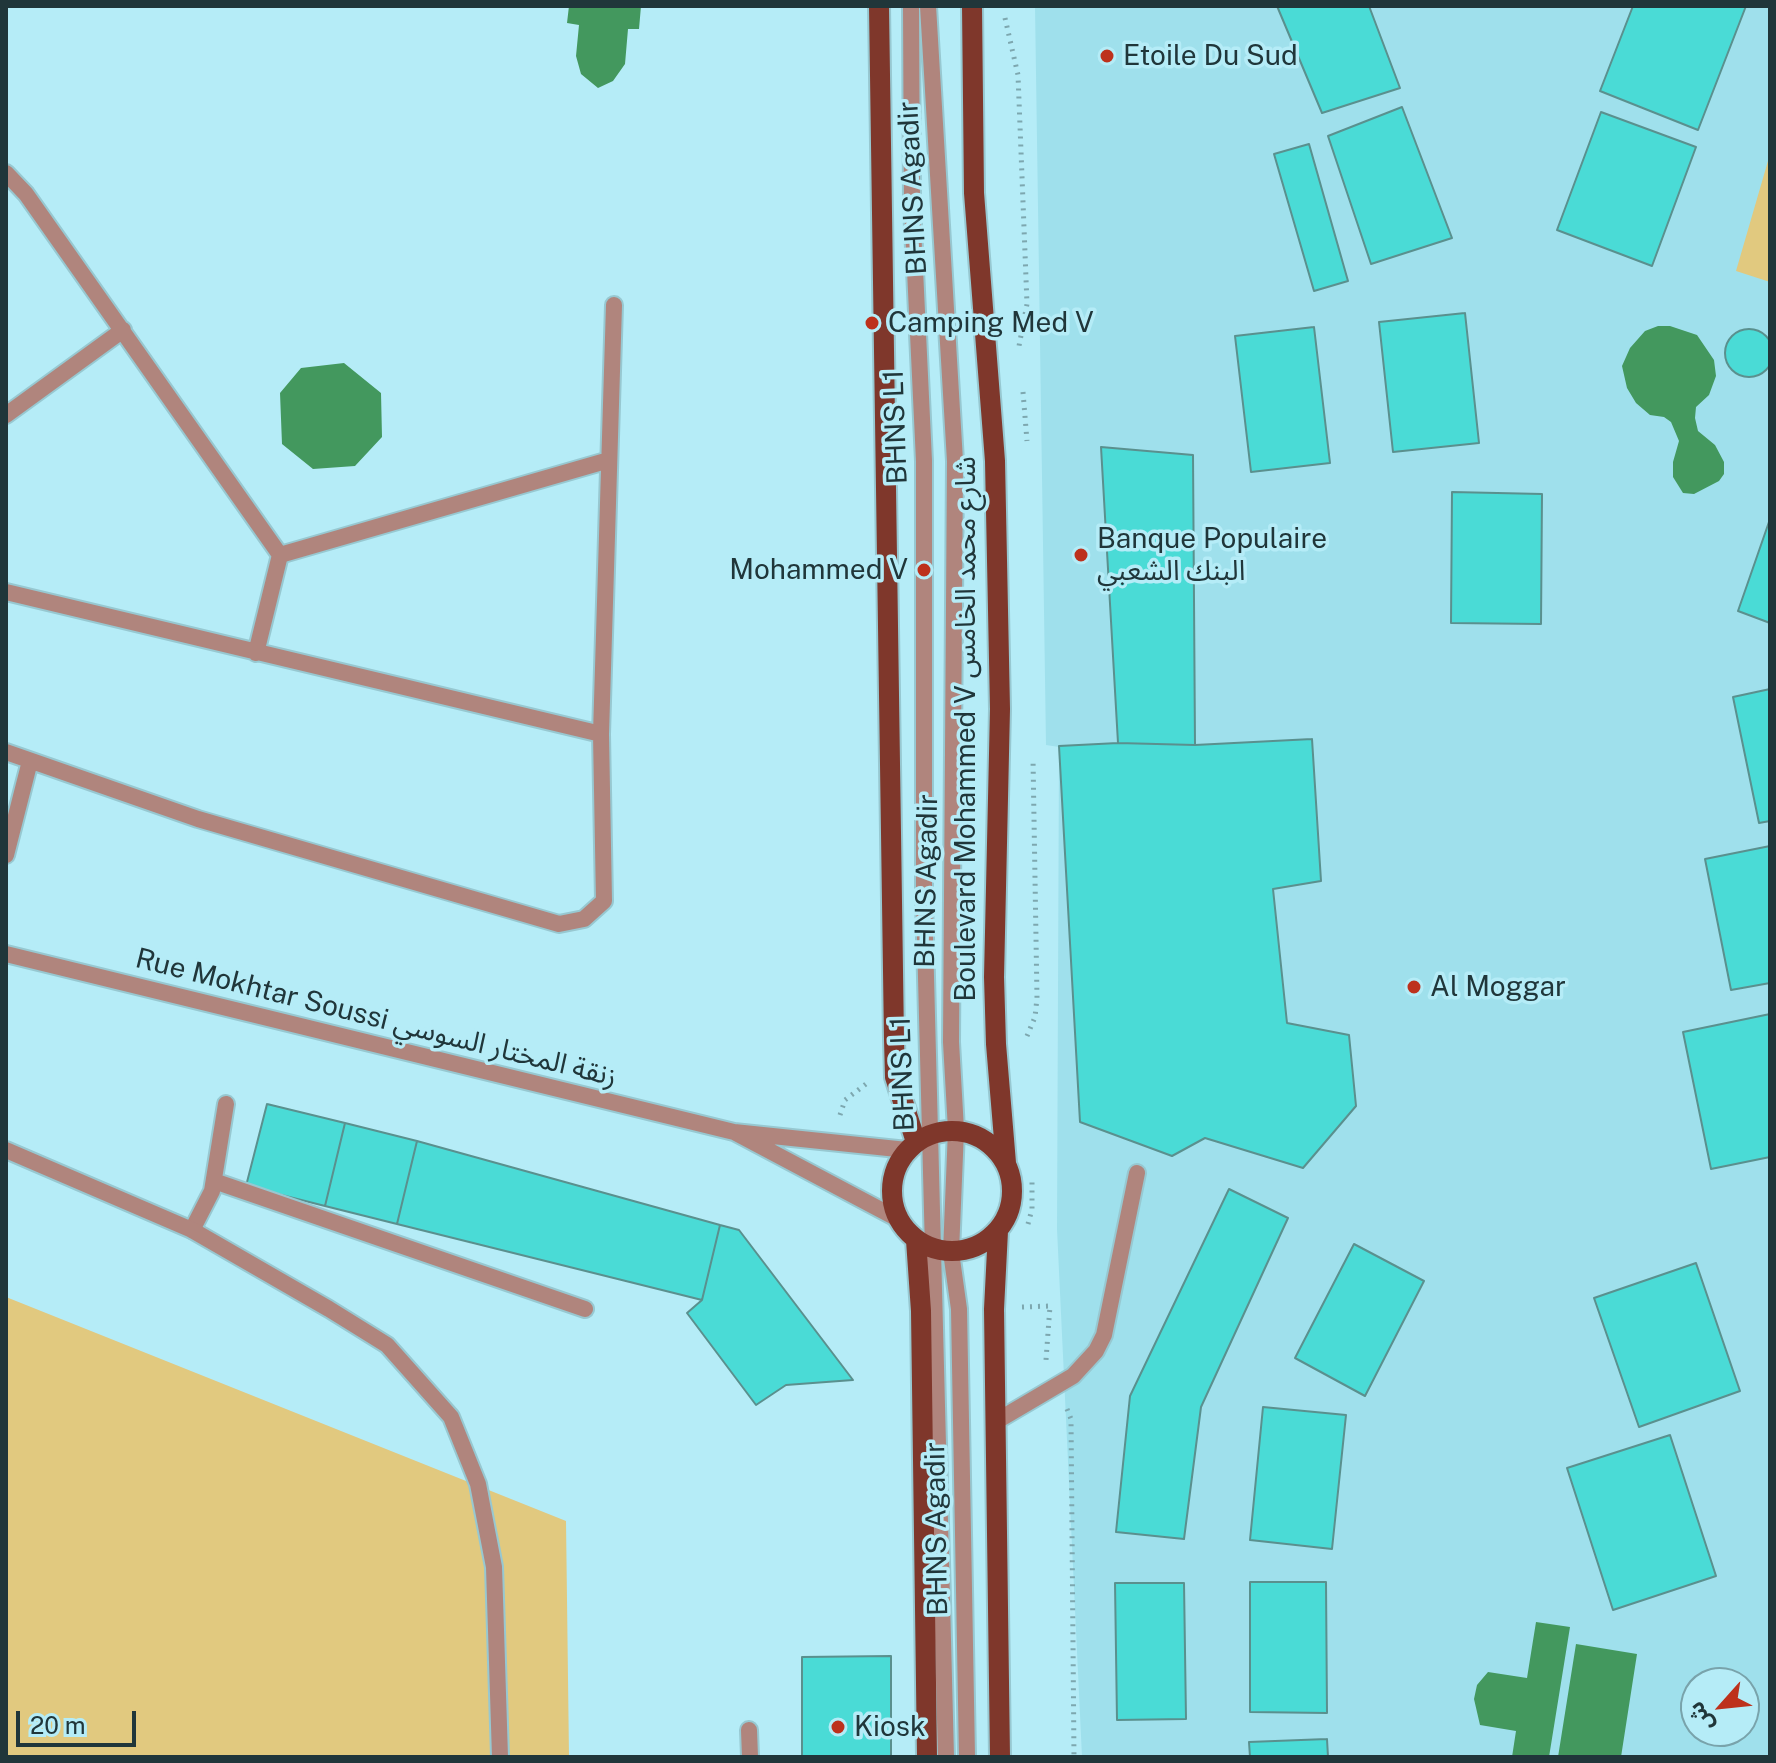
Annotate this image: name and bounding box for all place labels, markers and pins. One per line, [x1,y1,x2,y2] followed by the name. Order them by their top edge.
[1123,39,1298,73] place label: Etoile Du Sud
[1098,47,1116,65] marker: Etoile Du Sud
[888,306,1094,340] place label: Camping Med V
[863,314,881,332] marker: Camping Med V
[1097,522,1327,588] place label: Banque Populaire البنك الشعبي
[1072,546,1090,564] marker: Banque Populaire البنك الشعبي
[729,553,908,587] place label: Mohammed V
[915,561,933,579] marker: Mohammed V
[1430,970,1566,1004] place label: Al Moggar
[1405,978,1423,996] marker: Al Moggar
[854,1710,926,1744] place label: Kiosk
[829,1718,847,1736] marker: Kiosk

